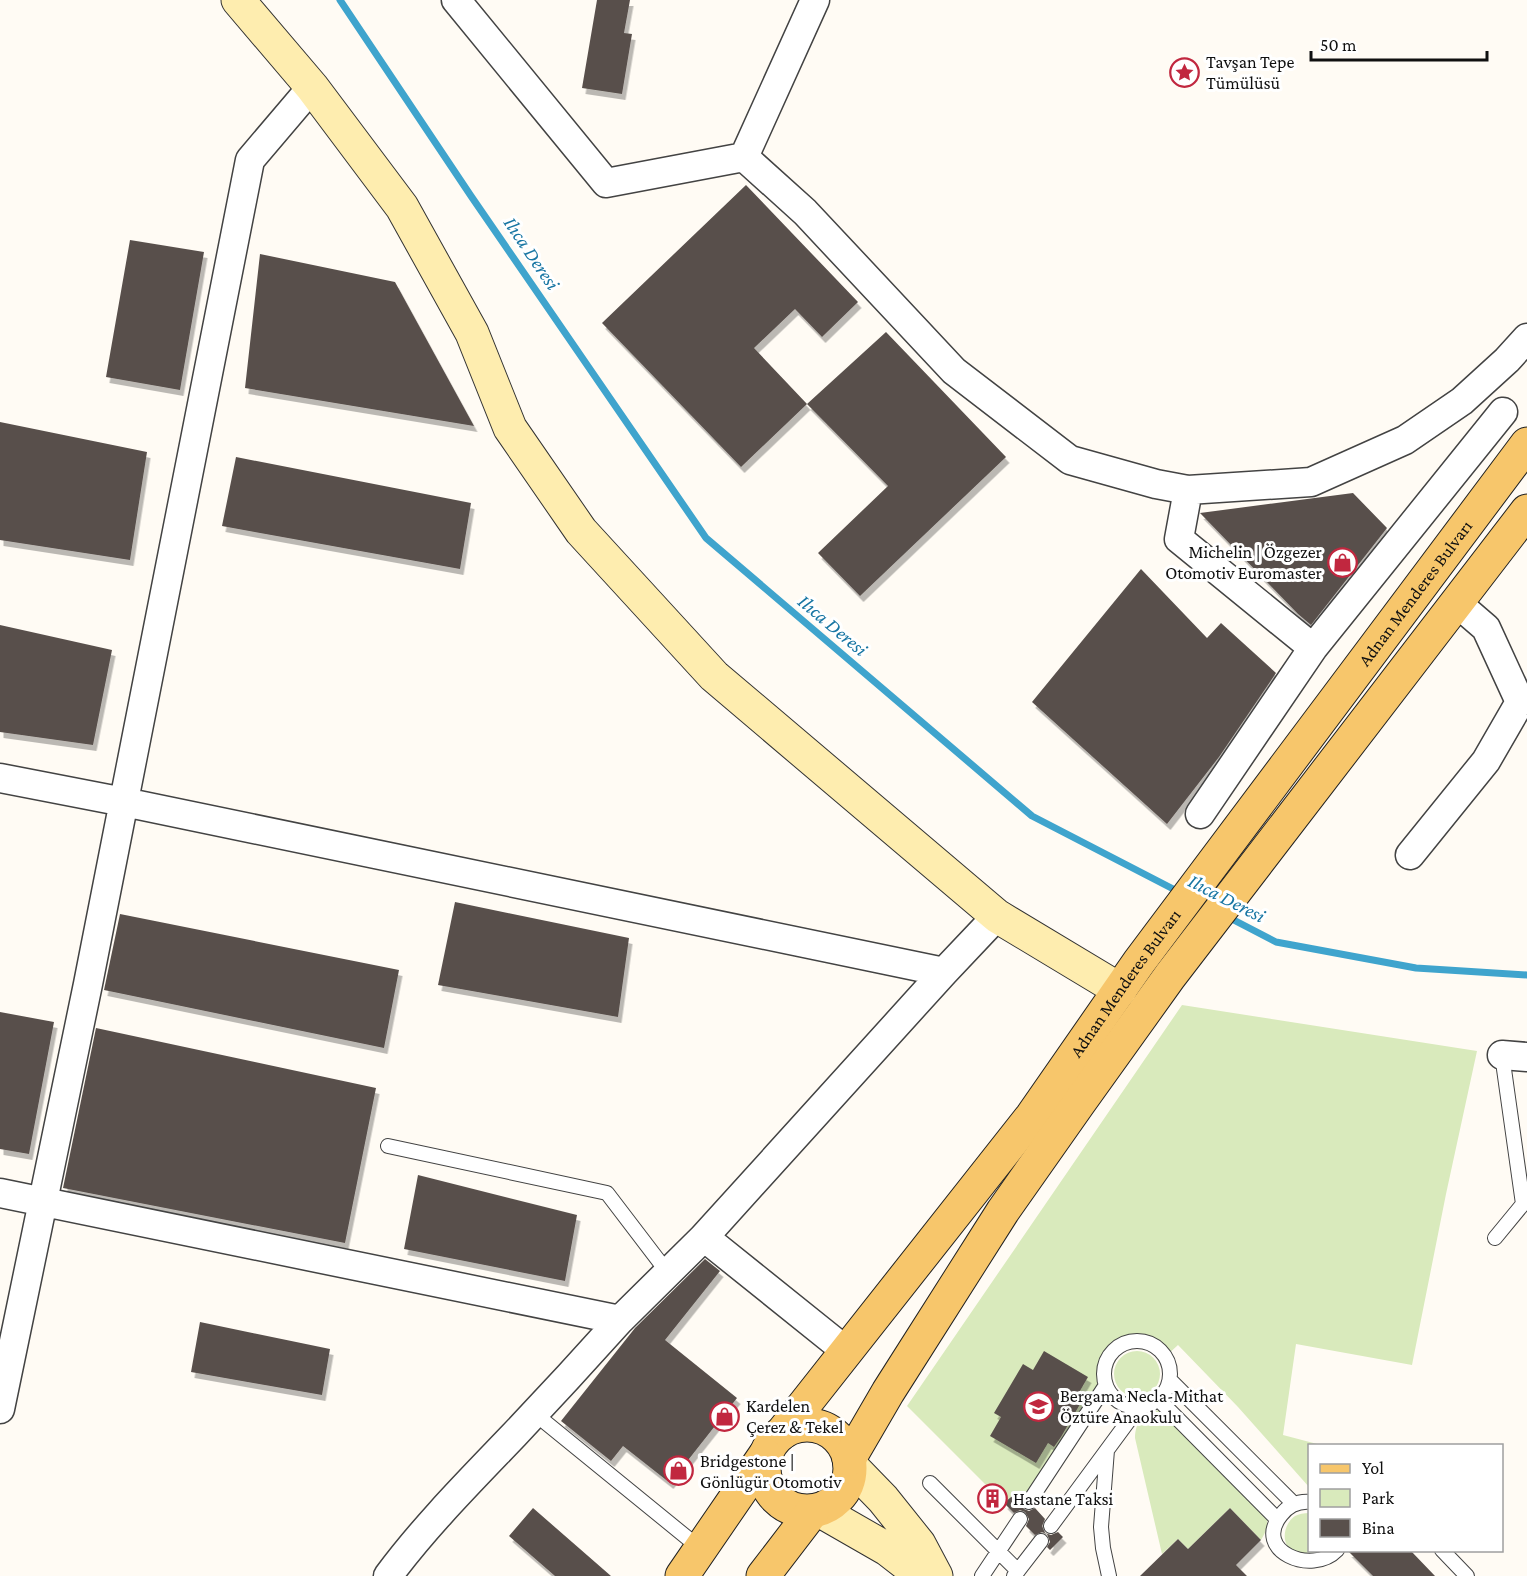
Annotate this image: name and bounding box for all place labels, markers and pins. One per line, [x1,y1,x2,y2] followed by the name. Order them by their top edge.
[1206,52,1294,93] place label: Tavşan Tepe Tümülüsü
[1169,56,1201,88] place icon: Tavşan Tepe Tümülüsü
[1165,542,1323,583] place label: Michelin | Özgezer Otomotiv Euromaster
[1327,546,1359,578] shop icon: Michelin | Özgezer Otomotiv Euromaster
[1060,1386,1224,1427] place label: Bergama Necla-Mithat Öztüre Anaokulu
[1023,1390,1055,1422] school or university icon: Bergama Necla-Mithat Öztüre Anaokulu
[746,1396,844,1437] place label: Kardelen Çerez & Tekel
[709,1400,741,1432] shop icon: Kardelen Çerez & Tekel
[700,1451,842,1492] place label: Bridgestone | Gönlügür Otomotiv
[663,1455,695,1487] shop icon: Bridgestone | Gönlügür Otomotiv
[976,1483,1008,1515] building icon: Hastane Taksi
[1013,1489,1113,1509] place label: Hastane Taksi

